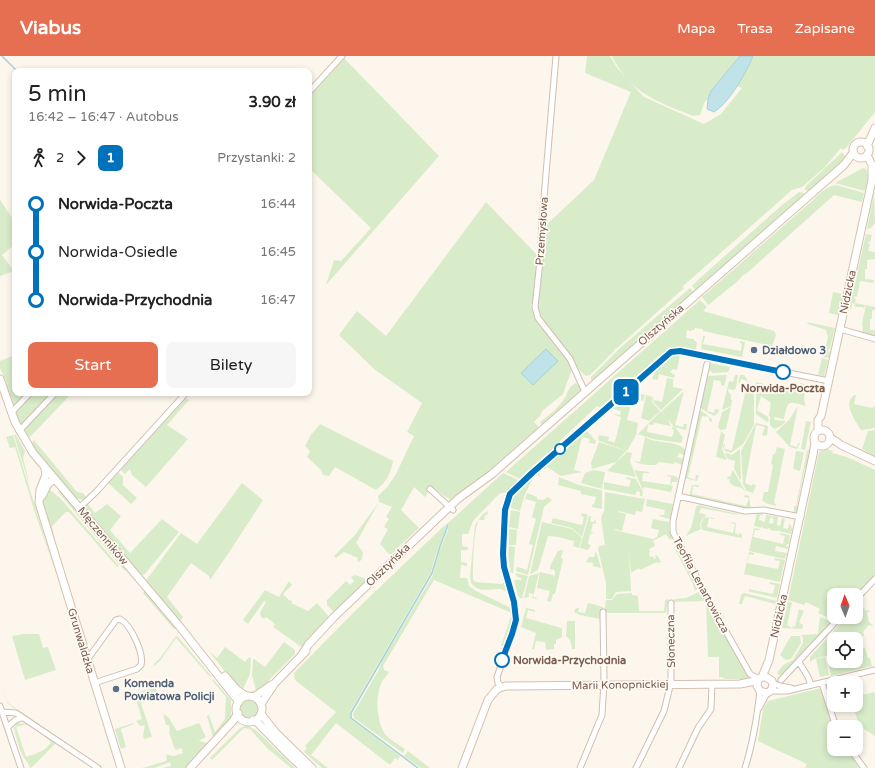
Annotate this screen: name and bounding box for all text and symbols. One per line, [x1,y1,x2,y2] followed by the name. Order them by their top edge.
[20,17,81,39] text: Viabus
[677,20,715,37] text: Mapa
[737,20,773,37] text: Trasa
[795,20,855,37] text: Zapisane
[28,81,87,107] text: 5 min
[249,93,296,111] text: 3.90 zł
[28,109,178,125] text: 16:42 – 16:47 · Autobus
[28,147,50,169] icon: walk
[70,147,92,169] icon: forward
[106,149,115,166] text: 1
[56,150,64,166] text: 2
[217,150,296,166] text: Przystanki: 2
[58,195,173,213] text: Norwida-Poczta
[260,196,296,212] text: 16:44
[533,196,551,266] street label: Przemysłowa
[58,243,178,261] text: Norwida-Osiedle
[260,244,296,260] text: 16:45
[837,269,859,315] street label: Nidzicka
[58,291,212,309] text: Norwida-Przychodnia
[260,292,296,308] text: 16:47
[635,302,687,348] street label: Olsztyńska
[28,342,158,388] button: Start
[166,342,296,388] button: Bilety
[762,344,826,357] place label: Działdowo 3
[749,345,759,355] marker: Działdowo 3
[775,364,791,380] marker: Norwida-Poczta
[613,379,639,405] line badge: 1
[741,382,825,395] place label: Norwida-Poczta
[622,383,630,400] text: 1
[554,443,566,455] unlabelled marker
[75,504,131,568] street label: Męczenników
[670,535,732,635] street label: Teofila Lenartowicza
[363,541,413,589] street label: Olsztyńska
[827,588,863,624] north arrow
[827,588,863,756] map controls
[768,593,790,639] street label: Nidzicka
[65,607,97,675] street label: Grunwaldzka
[664,614,678,668] street label: Słoneczna
[827,632,863,668] button: locate
[494,652,510,668] marker: Norwida-Przychodnia
[513,654,626,668] place label: Norwida-Przychodnia
[827,676,863,712] button: +
[124,677,215,704] place label: Komenda Powiatowa Policji
[571,678,669,692] street label: Marii Konopnickiej
[111,684,121,694] marker: Komenda Powiatowa Policji
[827,720,863,756] button: −

